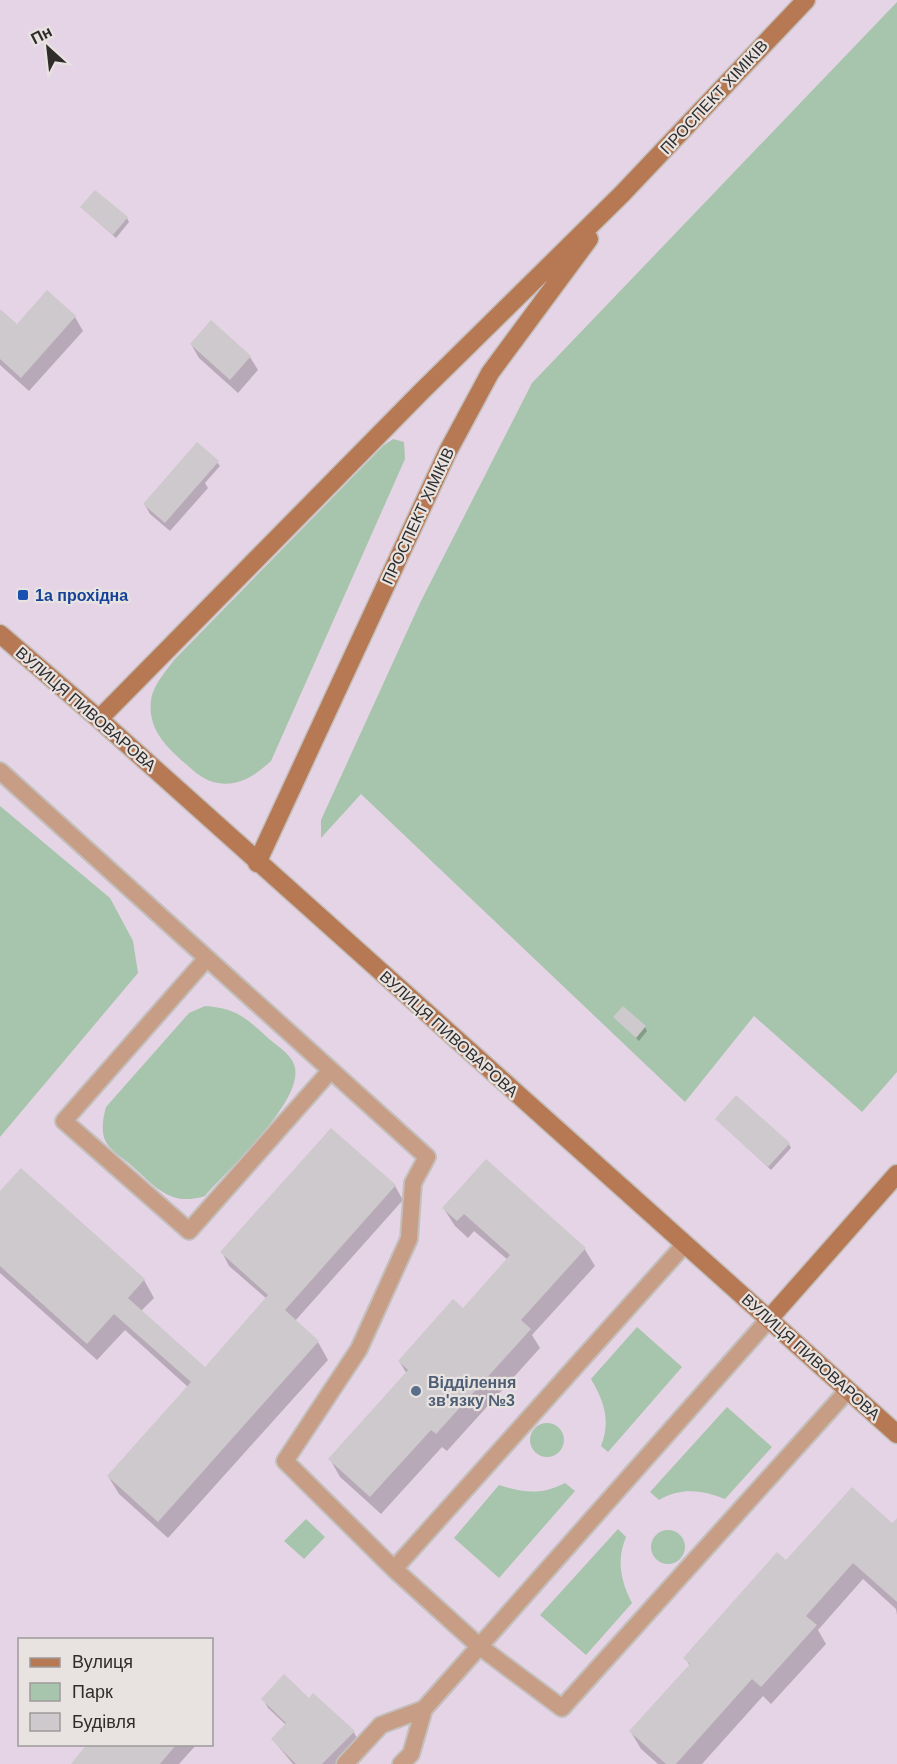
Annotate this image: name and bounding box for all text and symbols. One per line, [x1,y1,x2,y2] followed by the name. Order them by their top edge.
[18,18,78,78] north arrow
[28,23,55,47] text: Пн
[657,37,771,157] street label: ПРОСПЕКТ ХІМІКІВ
[379,445,457,587] street label: ПРОСПЕКТ ХІМІКІВ
[35,587,128,604] place label: 1а прохідна
[16,588,30,602] marker: 1а прохідна
[13,644,160,775] street label: ВУЛИЦЯ ПИВОВАРОВА
[377,968,522,1101] street label: ВУЛИЦЯ ПИВОВАРОВА
[739,1291,884,1424] street label: ВУЛИЦЯ ПИВОВАРОВА
[428,1374,516,1409] place label: Відділення зв'язку №3
[409,1384,423,1398] marker: Відділення зв'язку №3
[18,1638,213,1746] legend
[72,1652,133,1672] text: Вулиця
[72,1682,113,1702] text: Парк
[72,1712,136,1732] text: Будівля

